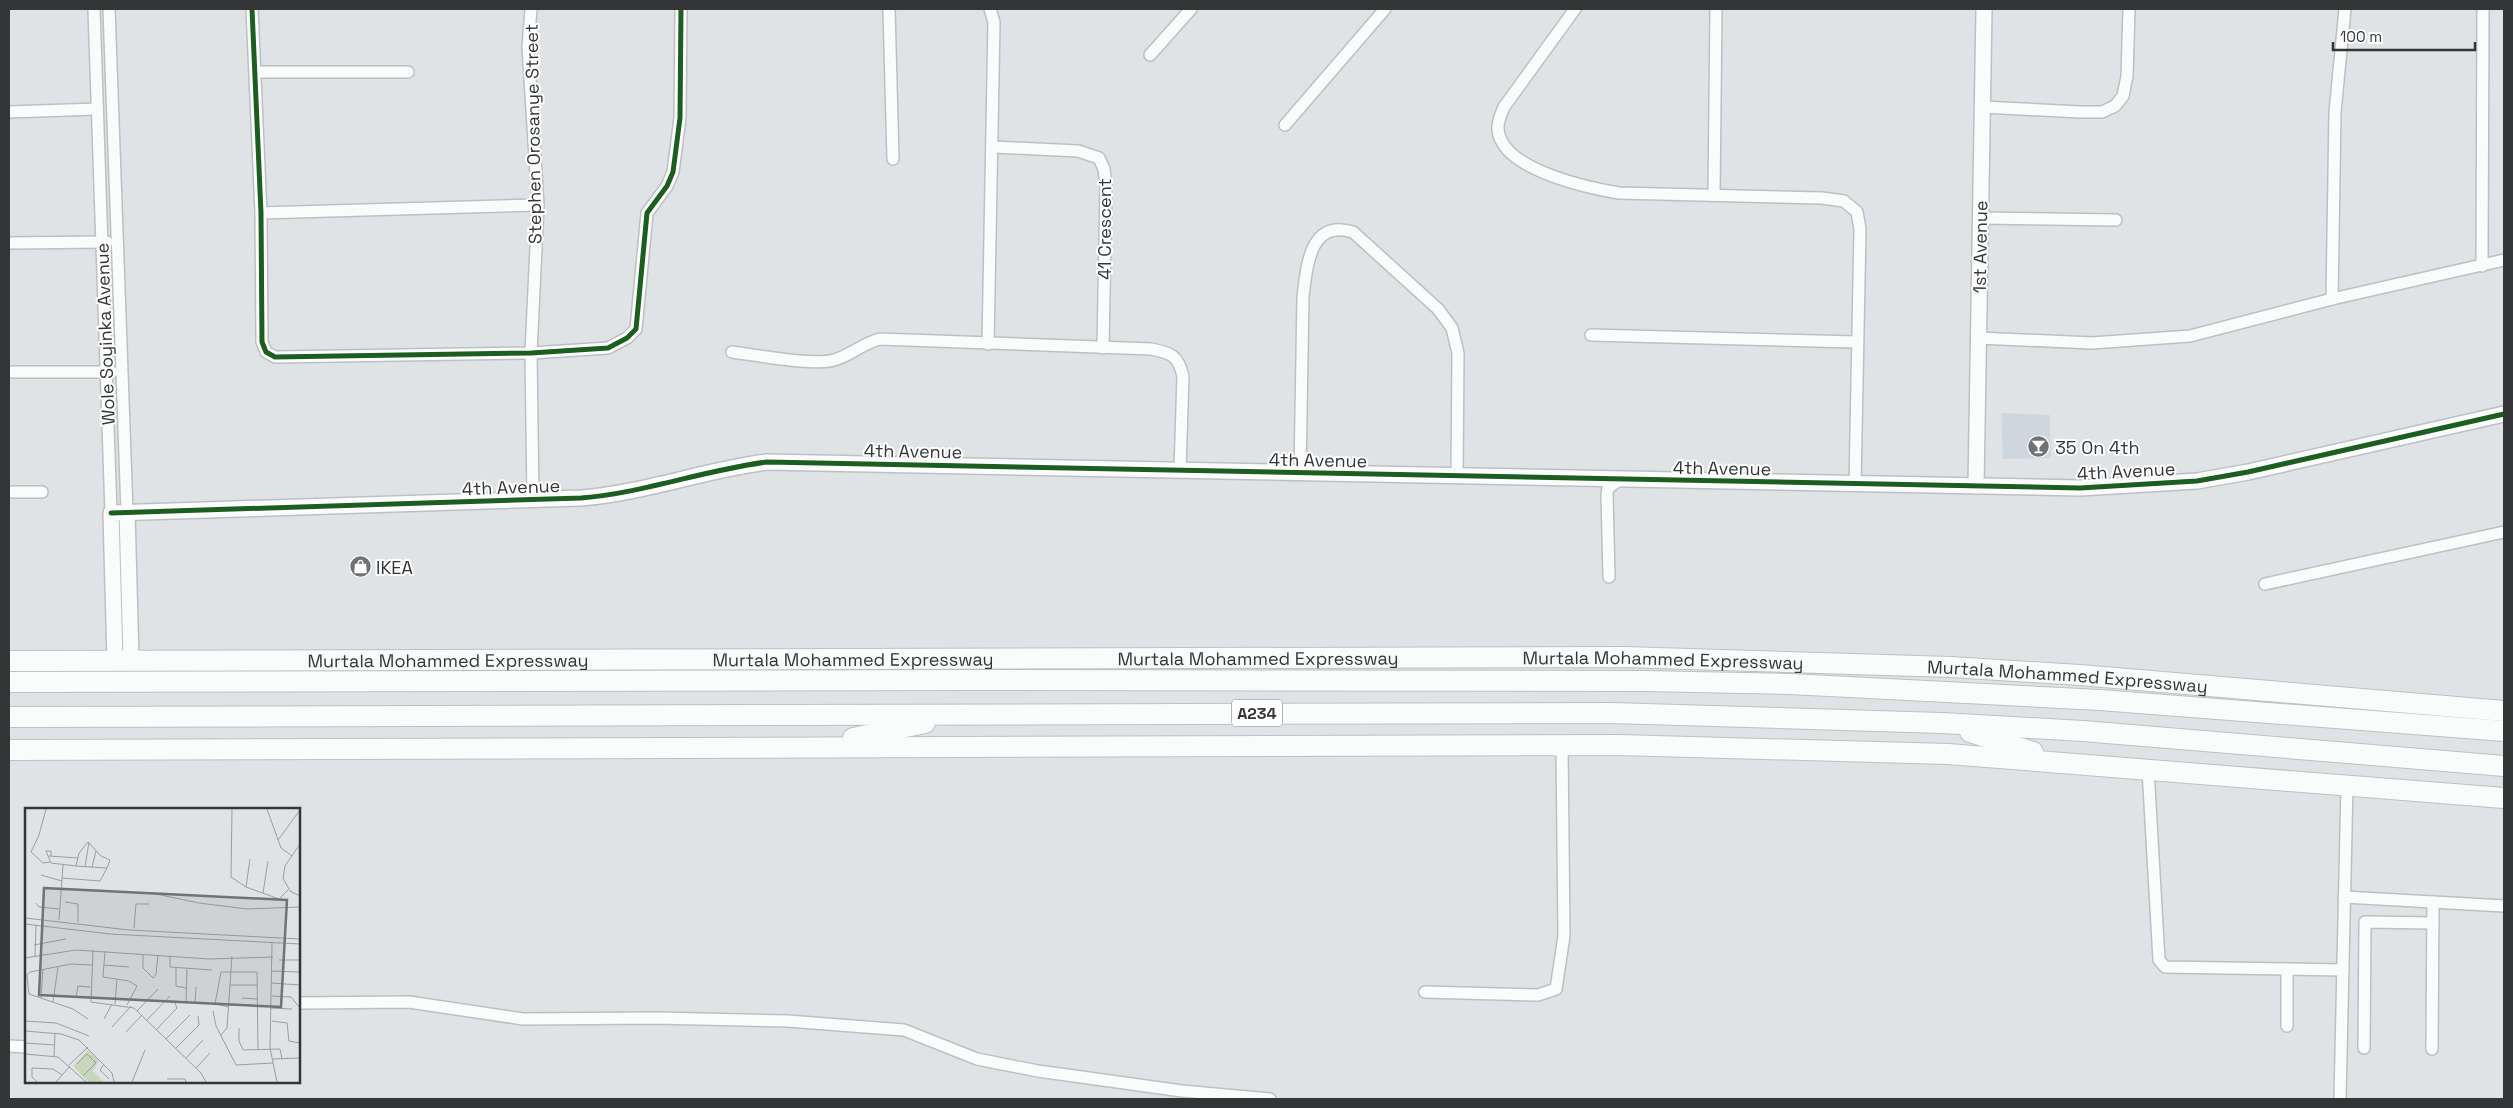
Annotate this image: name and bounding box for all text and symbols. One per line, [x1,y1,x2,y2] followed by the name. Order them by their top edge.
[2333,20,2476,52] scale bar
[520,24,546,244] street label: Stephen Orosanye Street
[2340,27,2382,46] text: 100 m
[1093,178,1116,280] street label: 41 Crescent
[1968,200,1992,294] street label: 1st Avenue
[90,242,120,426] street label: Wole Soyinka Avenue
[2027,435,2051,459] bar icon: 35 On 4th
[2055,436,2140,459] place label: 35 On 4th
[864,439,962,463] street label: 4th Avenue
[1269,448,1367,472] street label: 4th Avenue
[1673,456,1771,480] street label: 4th Avenue
[2076,457,2176,485] street label: 4th Avenue
[461,474,561,500] street label: 4th Avenue
[348,555,372,579] shop icon: IKEA
[376,556,413,579] place label: IKEA
[1522,645,1804,674] street label: Murtala Mohammed Expressway
[1117,646,1399,670] street label: Murtala Mohammed Expressway
[712,647,994,671] street label: Murtala Mohammed Expressway
[307,648,589,672] street label: Murtala Mohammed Expressway
[1927,655,2209,697] street label: Murtala Mohammed Expressway
[1232,700,1282,726] road number: A234
[25,808,300,1083] inset map

